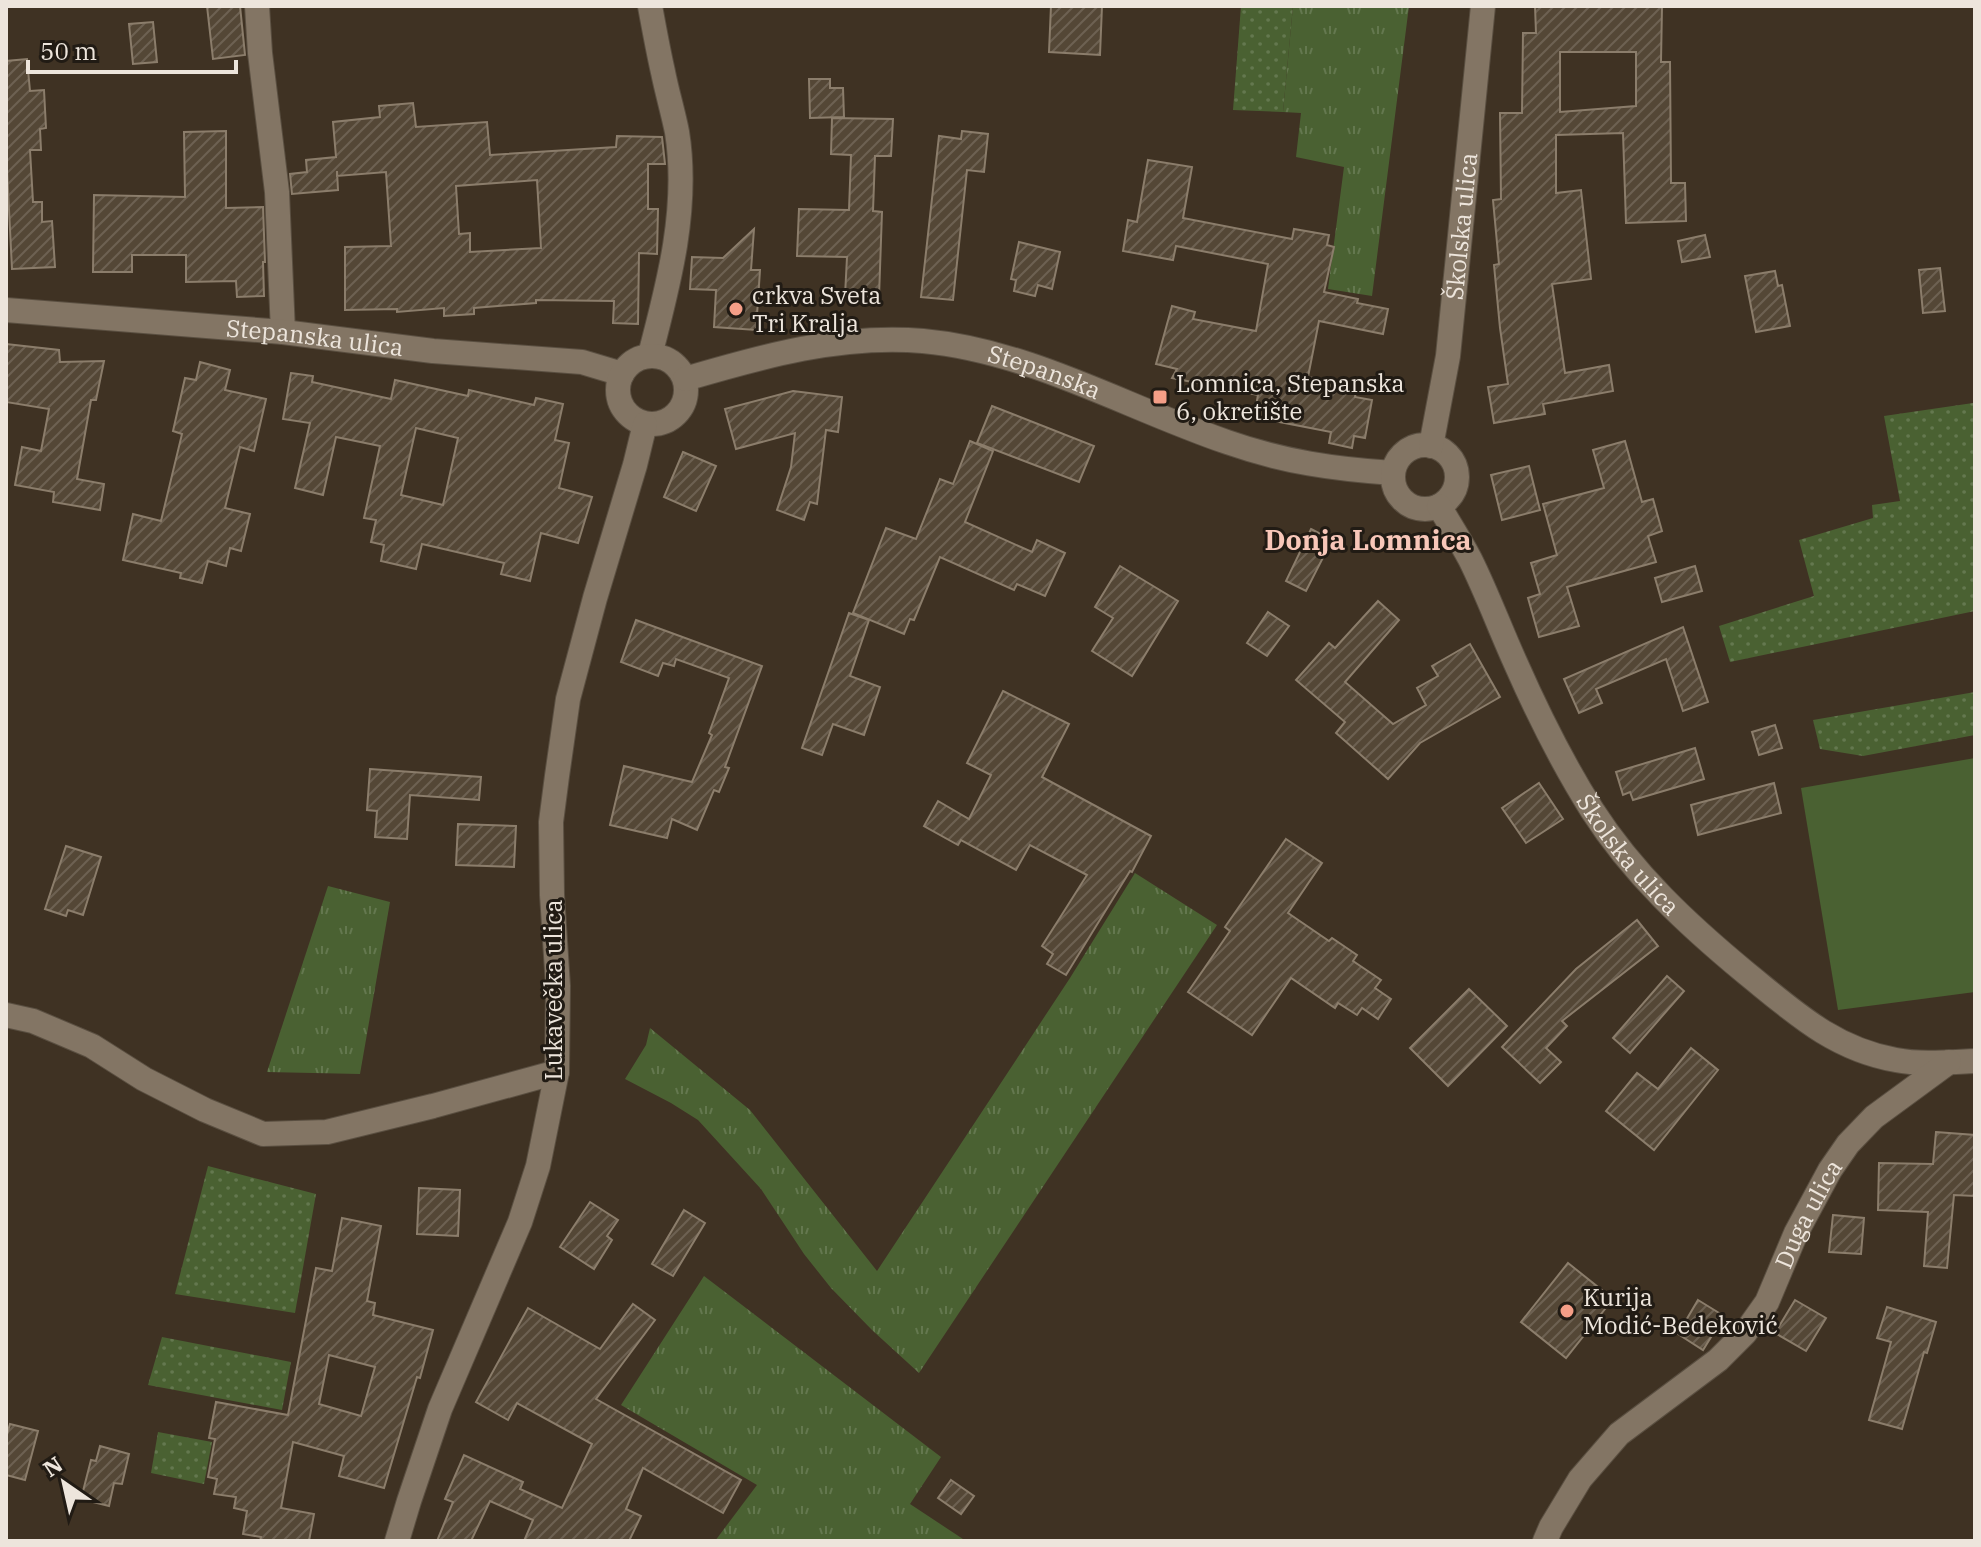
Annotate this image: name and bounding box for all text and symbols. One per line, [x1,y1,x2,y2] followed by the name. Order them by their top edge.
[28,24,236,74] scale bar
[40,35,97,67] text: 50 m
[1438,151,1484,301] street label: Školska ulica
[752,279,881,339] place label: crkva Sveta Tri Kralja
[727,300,745,318] marker: crkva Sveta Tri Kralja
[225,312,405,363] street label: Stepanska ulica
[984,337,1106,406] street label: Stepanska
[1176,367,1405,427] place label: Lomnica, Stepanska 6, okretište
[1151,388,1169,406] marker: Lomnica, Stepanska 6, okretište
[1264,521,1472,558] district label: Donja Lomnica
[1570,787,1687,922] street label: Školska ulica
[537,899,569,1081] street label: Lukavečka ulica
[1767,1153,1849,1273] street label: Duga ulica
[1583,1281,1778,1341] place label: Kurija Modić-Bedeković
[1558,1302,1576,1320] marker: Kurija Modić-Bedeković
[24,1443,104,1523] north arrow
[37,1449,68,1483] text: N

